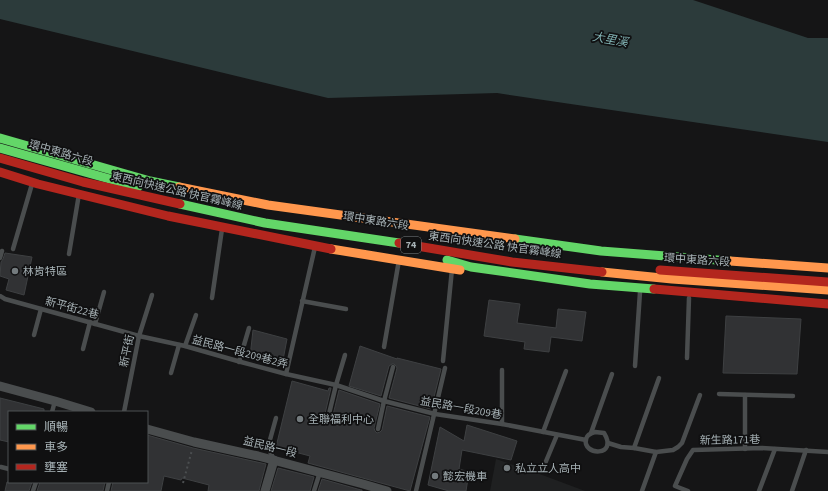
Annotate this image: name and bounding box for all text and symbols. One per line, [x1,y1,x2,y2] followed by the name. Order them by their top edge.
[591,29,631,52] water label: 大里溪
[27,137,95,169] street label: 環中東路六段
[110,169,244,213] street label: 東西向快速公路 快官霧峰線
[342,208,410,234] street label: 環中東路六段
[428,228,562,262] street label: 東西向快速公路 快官霧峰線
[401,237,421,253] road number: 74
[664,250,730,270] street label: 環中東路六段
[23,264,67,279] place label: 林肯特區
[10,266,20,276] marker: 林肯特區
[44,294,100,322] street label: 新平街22巷
[190,332,290,372] street label: 益民路一段209巷2弄
[116,333,138,369] street label: 新平街
[419,393,503,423] street label: 益民路一段209巷
[8,411,148,483] legend
[308,412,374,427] place label: 全聯福利中心
[295,414,305,424] marker: 全聯福利中心
[44,419,68,436] text: 順暢
[700,432,760,448] street label: 新生路171巷
[242,433,298,461] street label: 益民路一段
[44,439,68,456] text: 車多
[44,459,68,476] text: 壅塞
[515,461,581,476] place label: 私立立人高中
[502,463,512,473] marker: 私立立人高中
[443,469,487,484] place label: 懿宏機車
[430,471,440,481] marker: 懿宏機車

